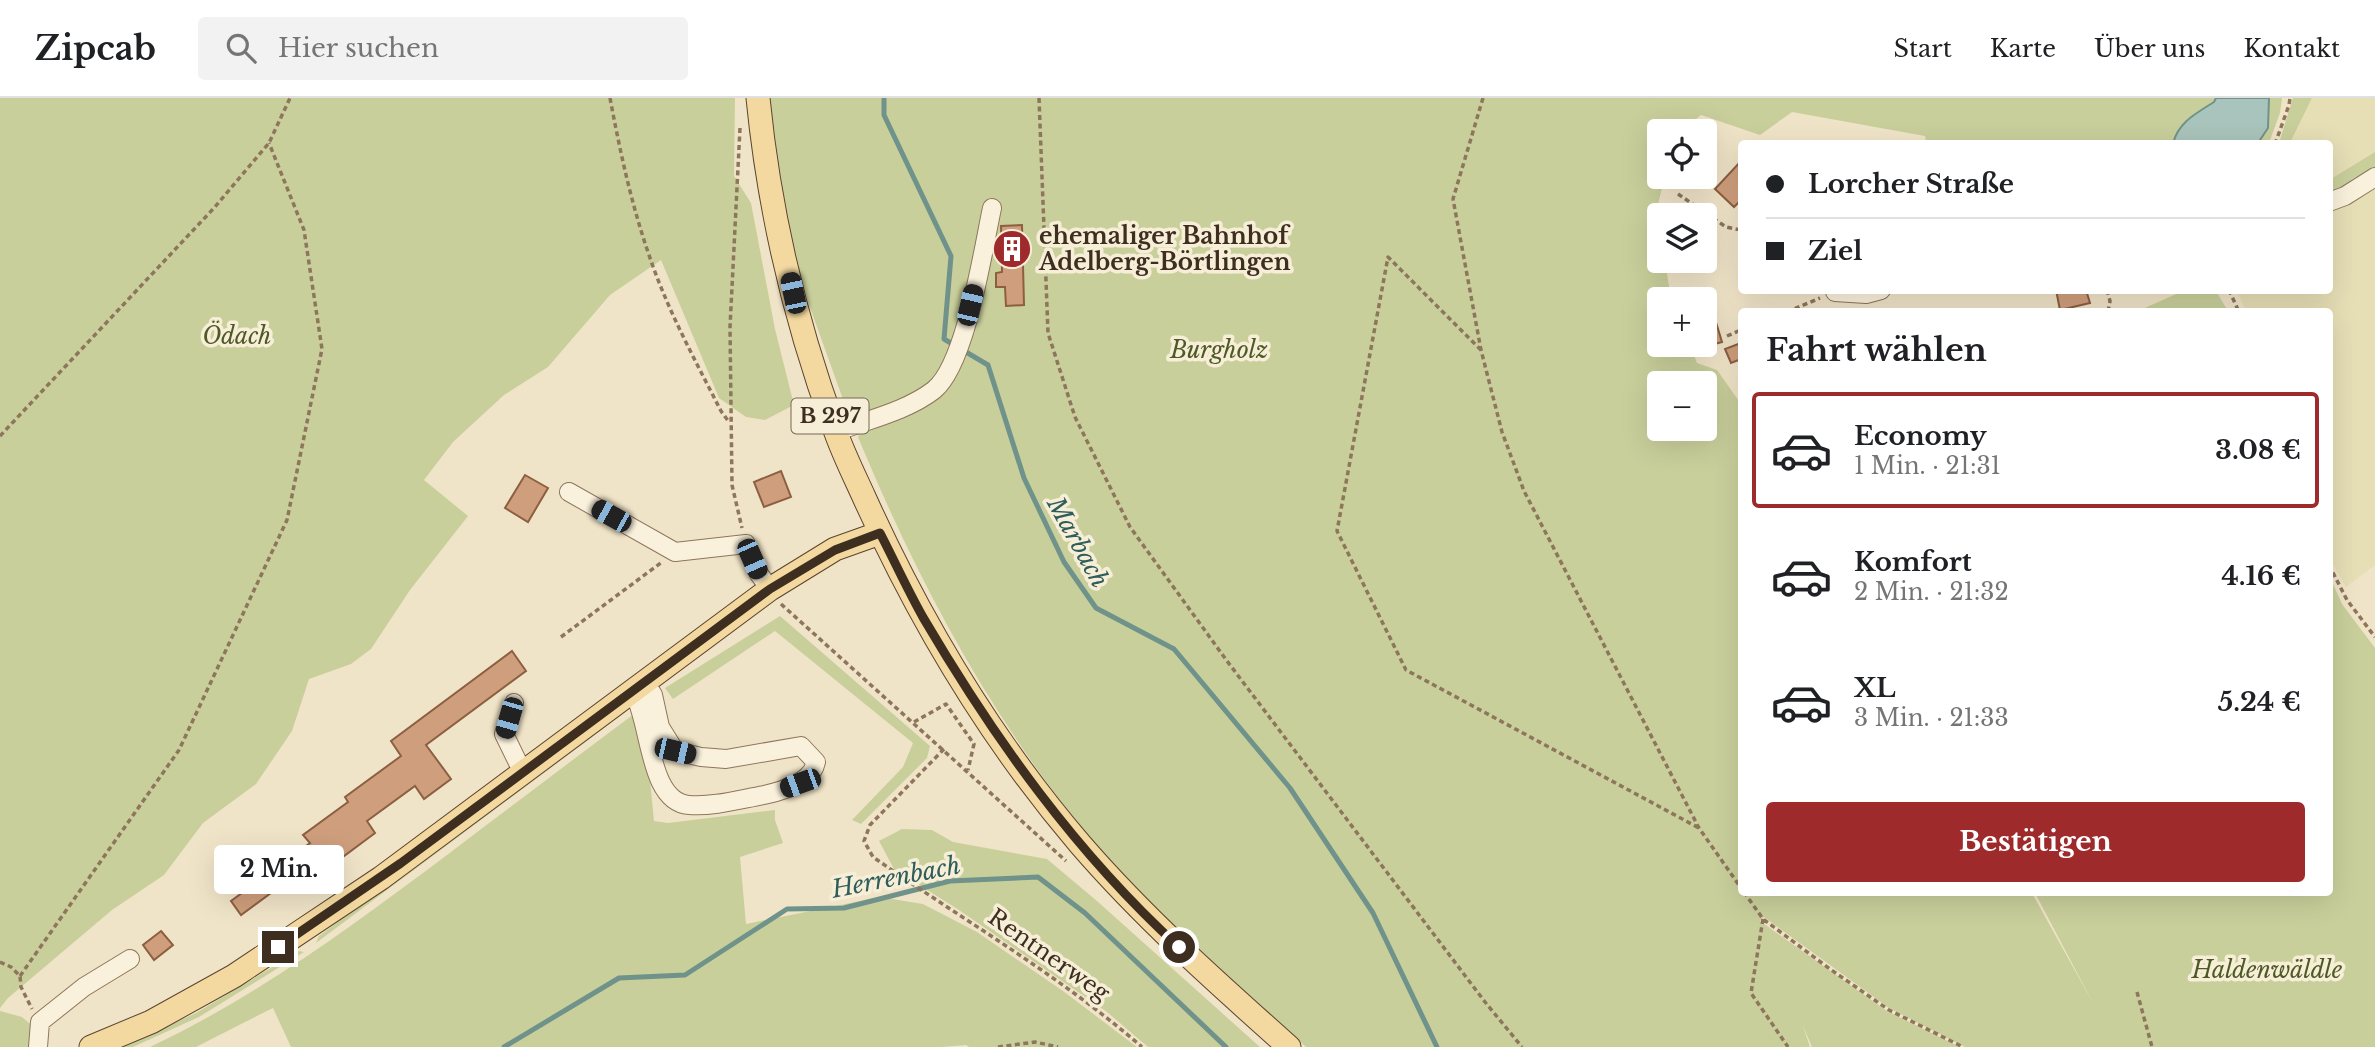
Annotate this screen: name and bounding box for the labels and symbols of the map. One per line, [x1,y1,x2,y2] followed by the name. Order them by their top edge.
[1038,222,1291,276] place label: ehemaliger Bahnhof Adelberg-Börtlingen
[991,228,1033,270] building icon: ehemaliger Bahnhof Adelberg-Börtlingen
[779,270,808,316] car
[956,282,985,328] car
[203,320,271,350] park label: Ödach
[1169,336,1268,364] park label: Burgholz
[792,398,868,434] road number: B 297
[1041,491,1115,592] water label: Marbach
[588,497,635,535] car
[734,536,771,582] car
[494,695,525,741] car
[653,736,698,766] car
[777,766,824,800] car
[213,846,343,894] callout: 2 Min.
[828,850,963,904] water label: Herrenbach
[983,903,1115,1007] street label: Rentnerweg
[262,931,294,963] route end
[1163,931,1195,963] route start
[2191,956,2343,984] park label: Haldenwäldle

